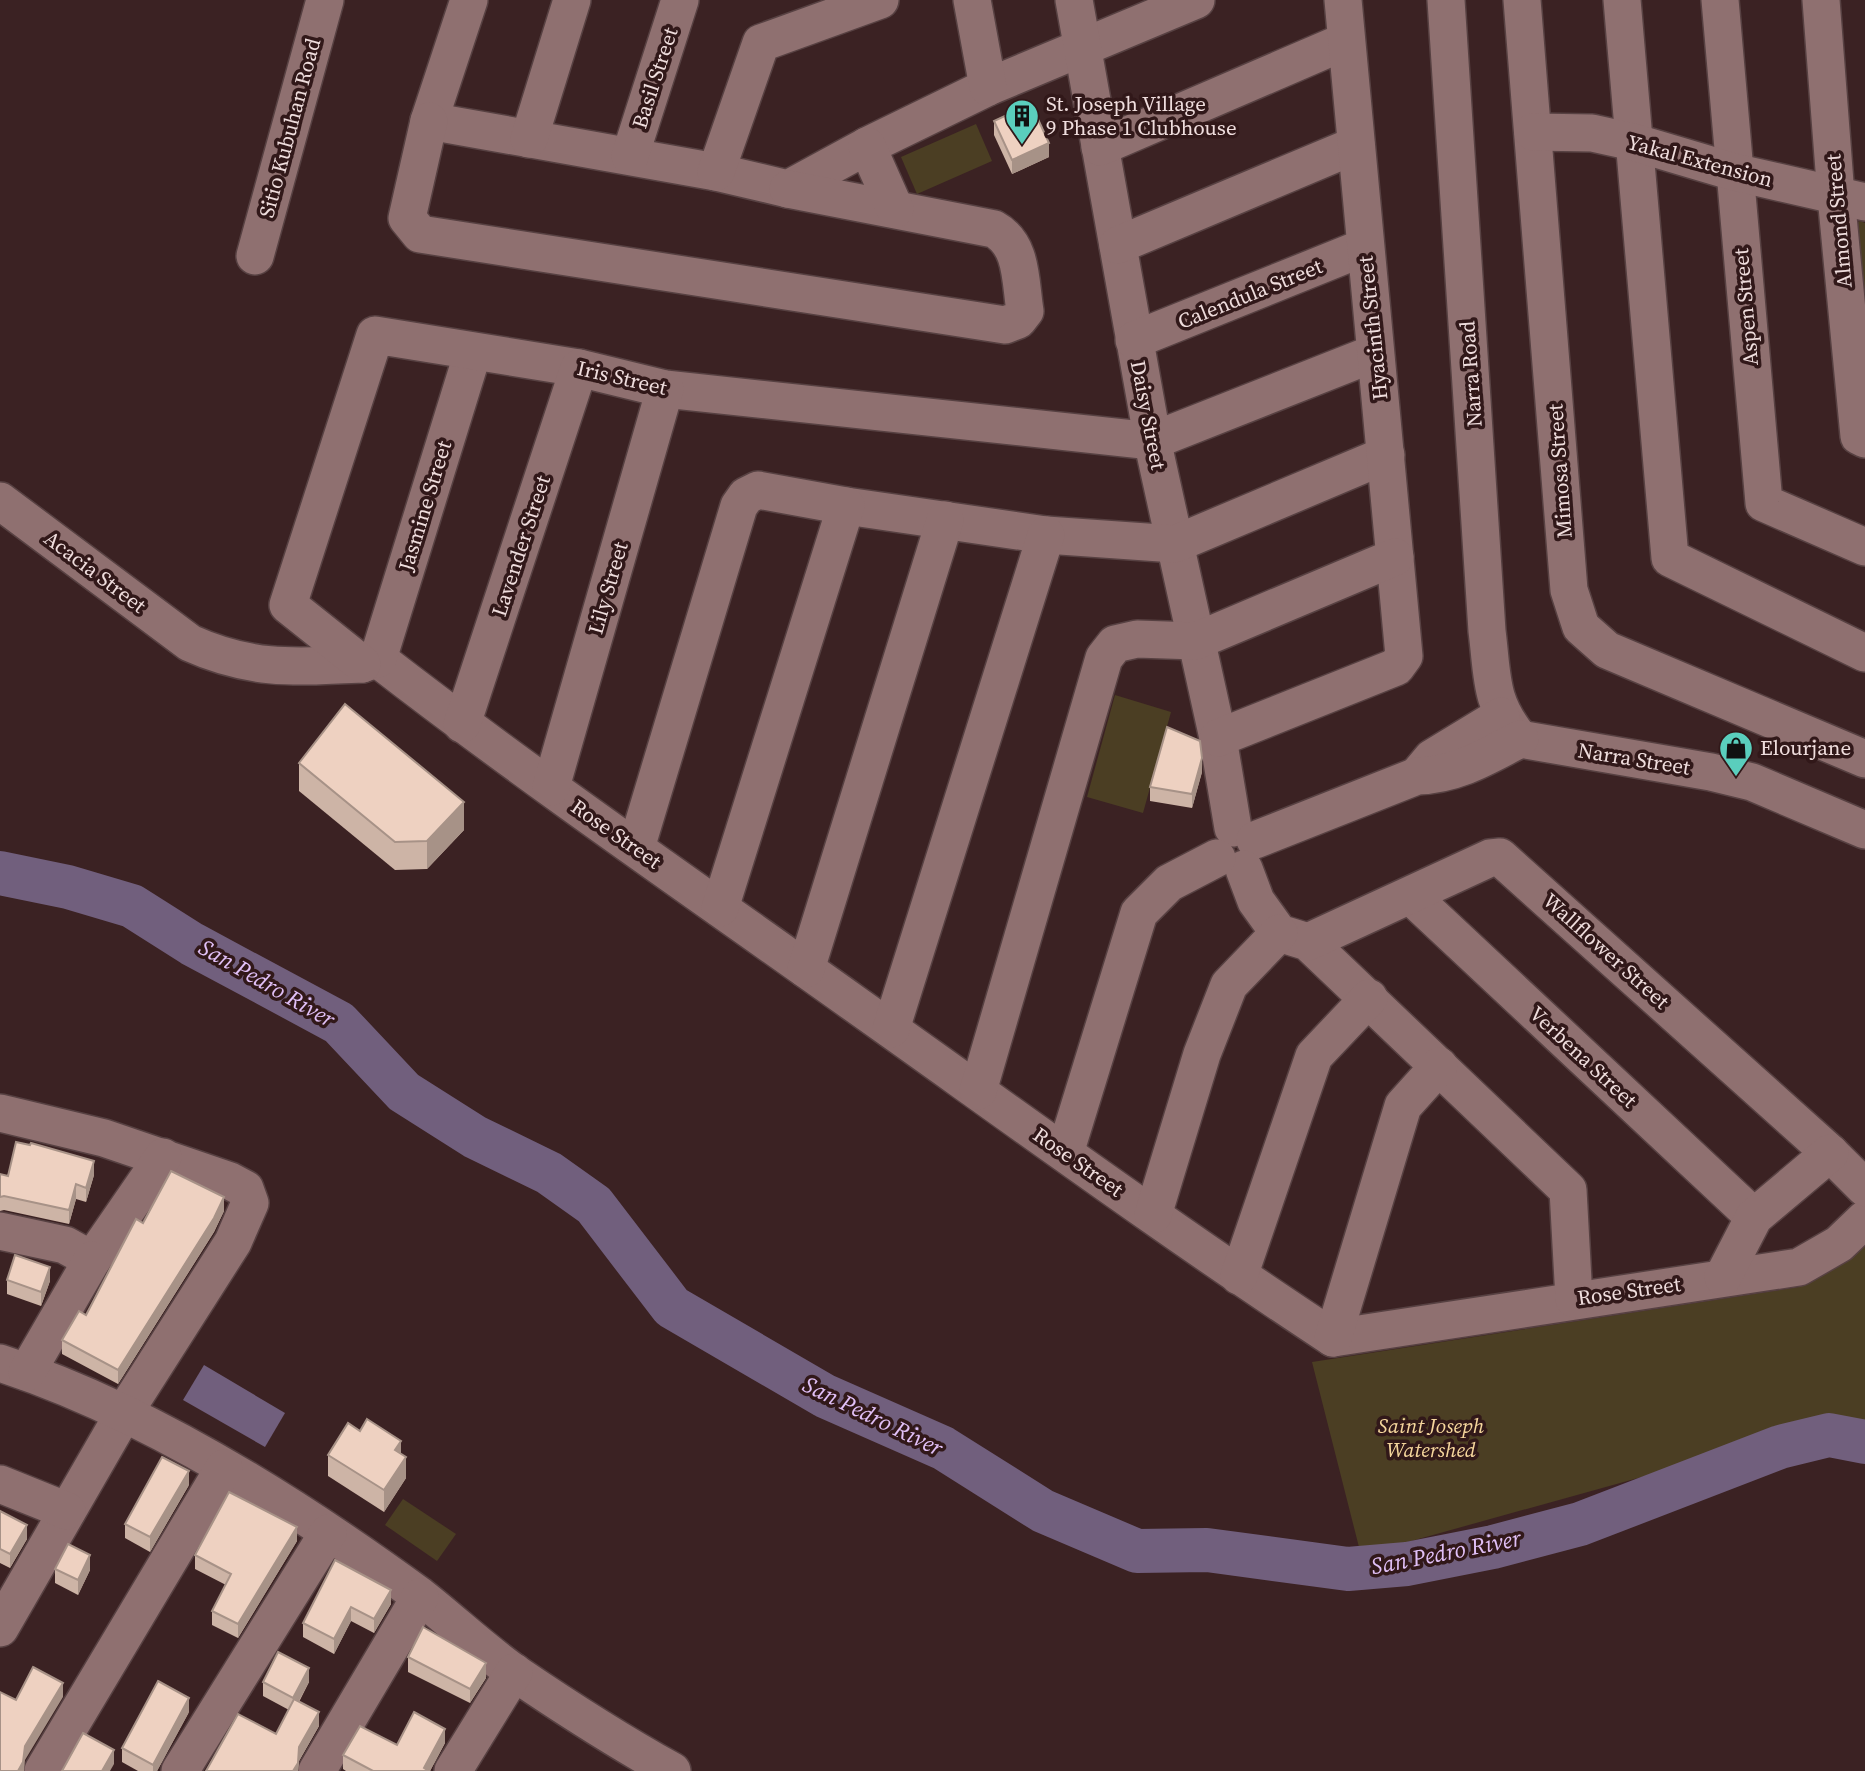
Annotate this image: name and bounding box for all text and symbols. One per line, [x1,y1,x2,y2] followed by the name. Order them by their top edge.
[625,23,685,132] street label: Basil Street
[252,35,327,221] street label: Sitio Kubuhan Road
[1046,89,1237,142] place label: St. Joseph Village 9 Phase 1 Clubhouse
[1003,97,1041,146] building icon: St. Joseph Village 9 Phase 1 Clubhouse
[1624,127,1776,194] street label: Yakal Extension
[1818,153,1859,289] street label: Almond Street
[1726,247,1765,367] street label: Aspen Street
[1173,251,1327,336] street label: Calendula Street
[1350,254,1394,402] street label: Hyacinth Street
[1452,320,1489,428] street label: Narra Road
[574,353,670,402] street label: Iris Street
[1124,358,1173,472] street label: Daisy Street
[1540,403,1579,539] street label: Mimosa Street
[391,437,458,576] street label: Jasmine Street
[484,471,557,620] street label: Lavender Street
[38,524,152,620] street label: Acacia Street
[581,538,635,637] street label: Lily Street
[1717,729,1755,778] shop icon: Elourjane
[1760,733,1851,762] place label: Elourjane
[1576,735,1692,782] street label: Narra Street
[565,792,667,875] street label: Rose Street
[1537,886,1676,1015] street label: Wallflower Street
[193,931,342,1035] water label: San Pedro River
[1523,999,1644,1114] street label: Verbena Street
[1027,1120,1129,1203] street label: Rose Street
[1575,1269,1683,1312] street label: Rose Street
[798,1368,949,1464] water label: San Pedro River
[1378,1411,1485,1464] park label: Saint Joseph Watershed
[1368,1522,1525,1582] water label: San Pedro River

